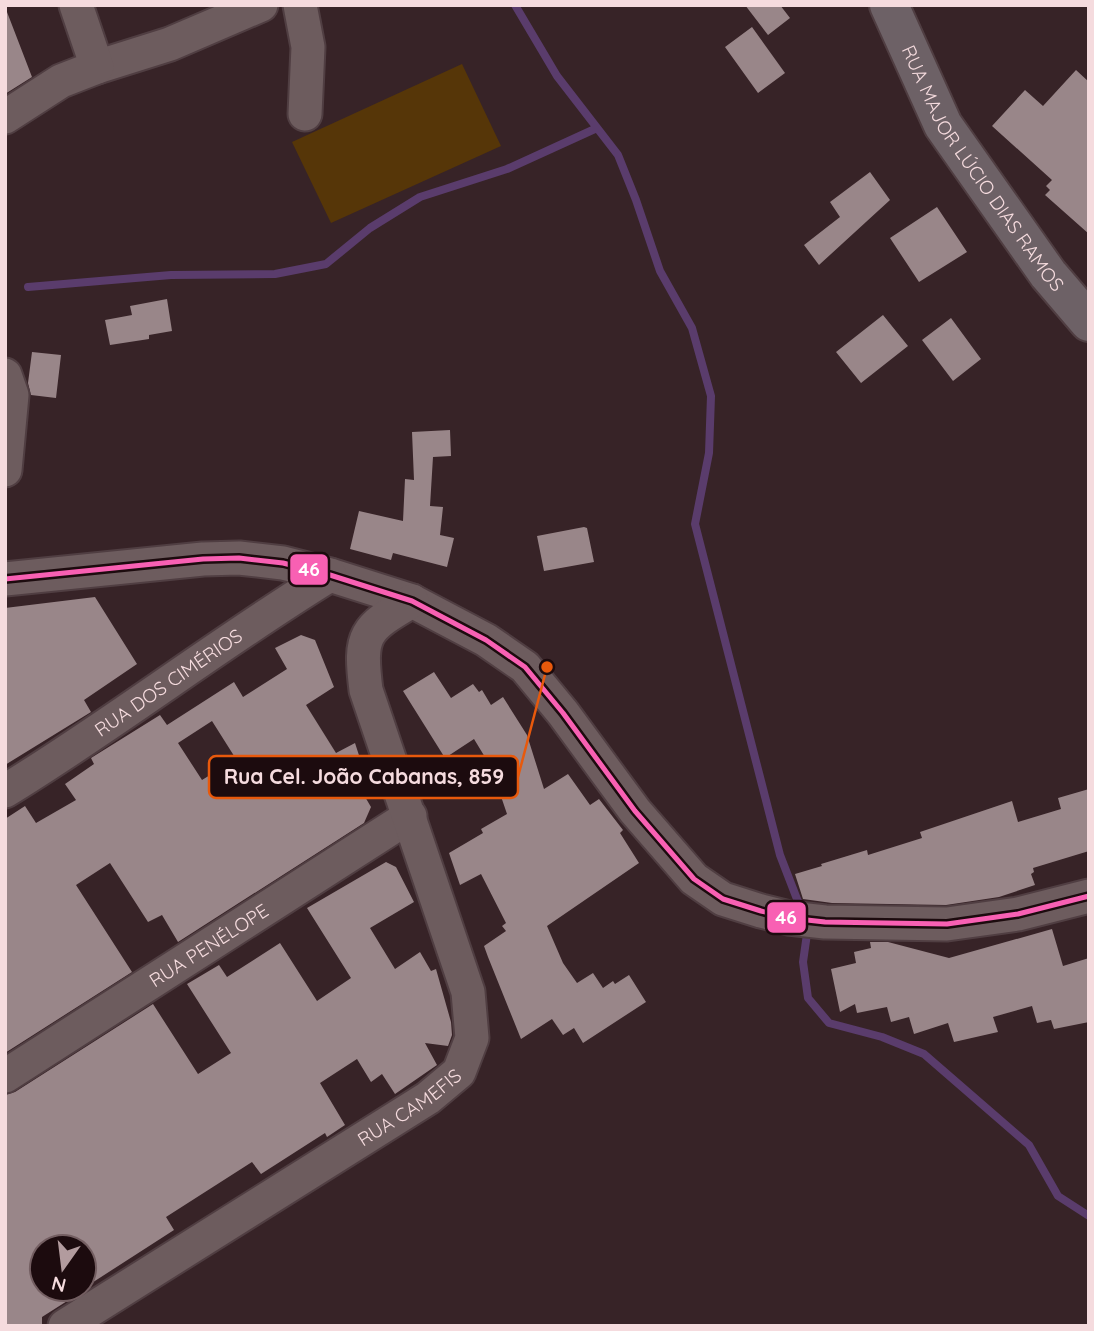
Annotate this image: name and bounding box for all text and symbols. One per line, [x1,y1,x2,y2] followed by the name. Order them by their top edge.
[897,41,1069,296] street label: RUA MAJOR LÚCIO DIAS RAMOS
[289,553,329,586] line badge: 46
[298,557,320,581] text: 46
[90,623,247,742] street label: RUA DOS CIMÉRIOS
[209,756,518,798] callout: Rua Cel. João Cabanas, 859
[224,763,504,789] text: Rua Cel. João Cabanas, 859
[145,898,273,992] street label: RUA PENÉLOPE
[766,901,807,934] line badge: 46
[775,905,797,929] text: 46
[353,1063,466,1151] street label: RUA CAMEFIS
[28,1233,98,1303] north arrow
[49,1271,69,1298] text: N

